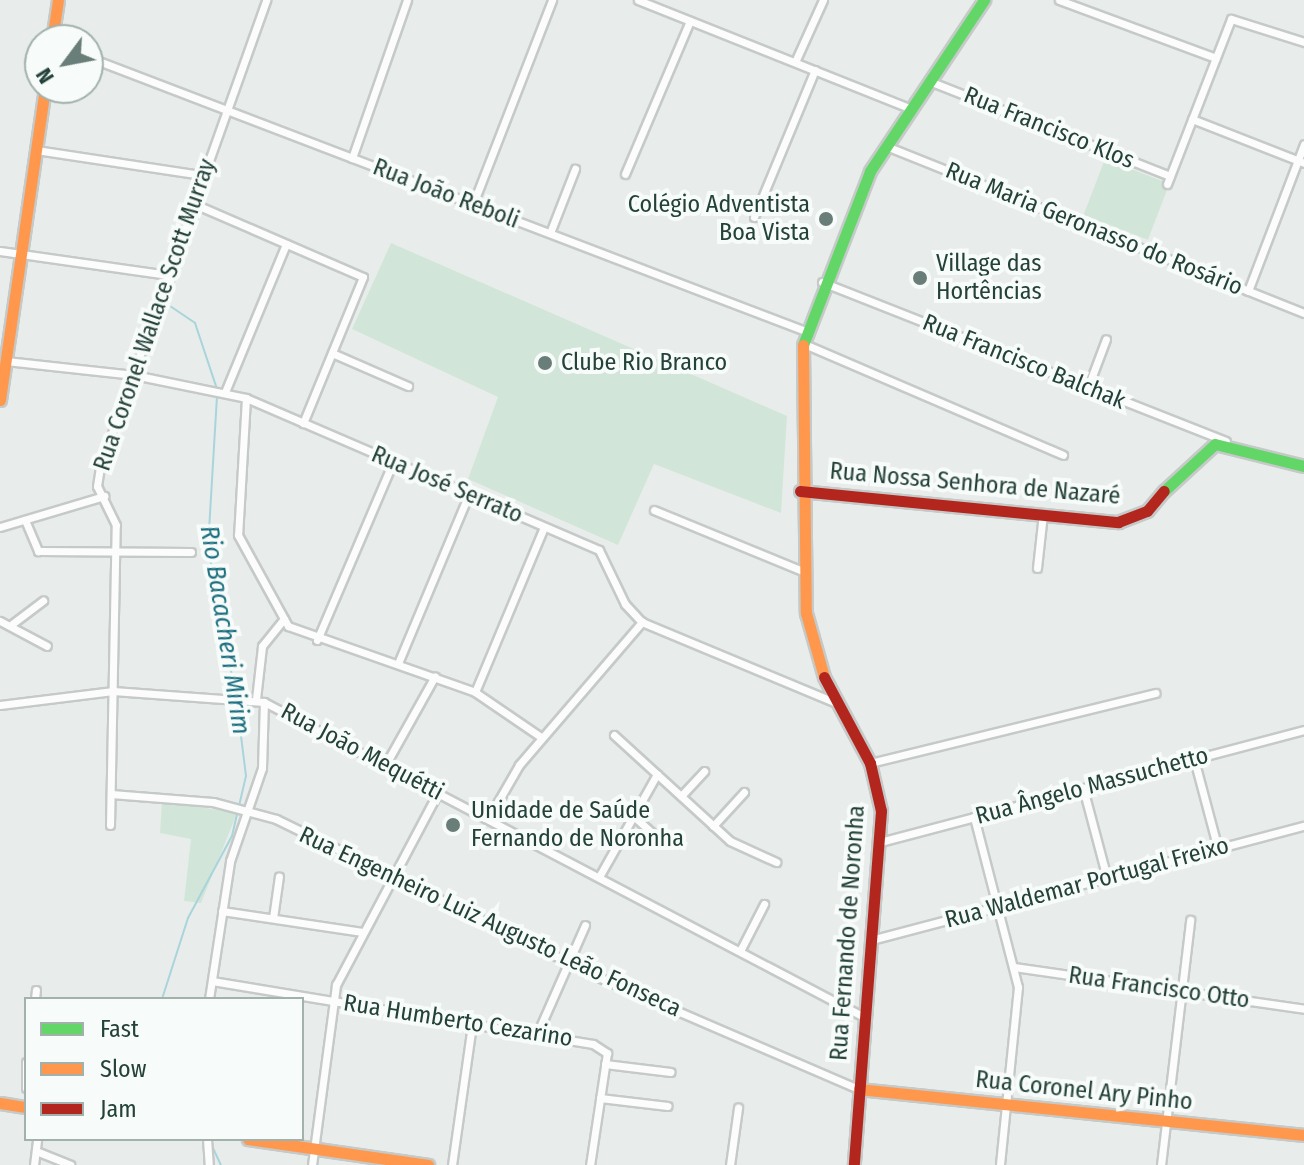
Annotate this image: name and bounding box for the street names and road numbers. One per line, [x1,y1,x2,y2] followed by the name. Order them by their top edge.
[960,81,1138,175] street label: Rua Francisco Klos
[369,153,523,235] street label: Rua João Reboli
[88,155,222,475] street label: Rua Coronel Wallace Scott Murray
[941,156,1247,302] street label: Rua Maria Geronasso do Rosário
[918,308,1130,416] street label: Rua Francisco Balchak
[367,440,527,530] street label: Rua José Serrato
[828,457,1122,511] street label: Rua Nossa Senhora de Nazaré
[276,697,448,807] street label: Rua João Mequétti
[972,741,1212,831] street label: Rua Ângelo Massuchetto
[825,804,871,1062] street label: Rua Fernando de Noronha
[295,821,685,1023] street label: Rua Engenheiro Luiz Augusto Leão Fonseca
[942,831,1232,935] street label: Rua Waldemar Portugal Freixo
[1067,961,1251,1015] street label: Rua Francisco Otto
[341,989,575,1053] street label: Rua Humberto Cezarino
[974,1065,1194,1117] street label: Rua Coronel Ary Pinho

